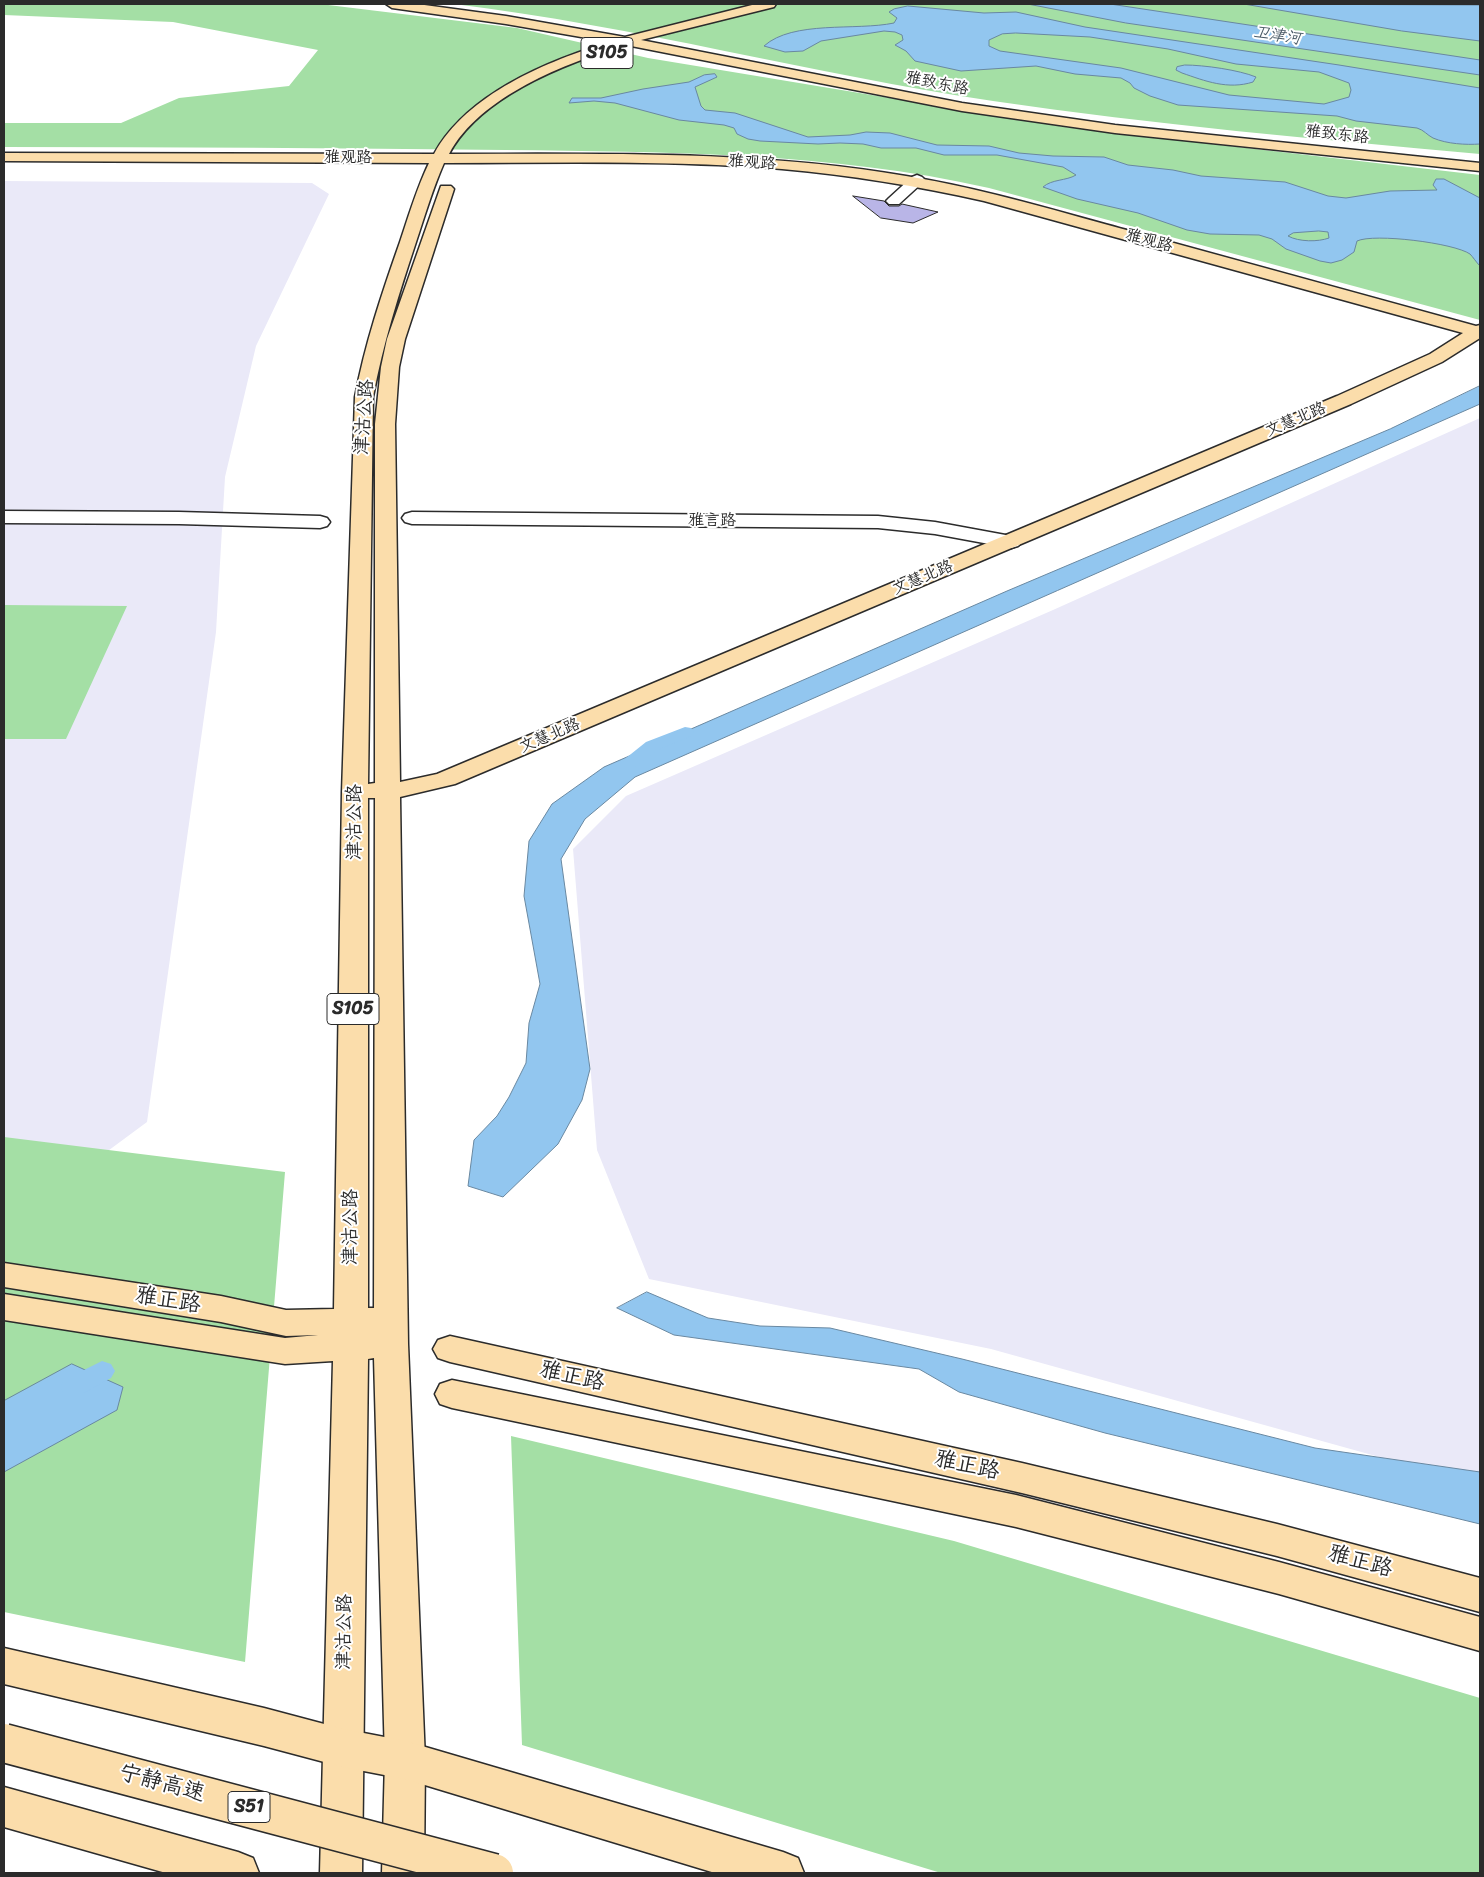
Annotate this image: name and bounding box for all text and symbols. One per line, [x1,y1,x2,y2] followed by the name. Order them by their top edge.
[1252,23,1302,49] water label: 卫津河
[581,38,633,68] road number: S105
[904,68,970,100] street label: 雅致东路
[1304,122,1370,148] street label: 雅致东路
[324,148,372,168] street label: 雅观路
[727,152,777,174] street label: 雅观路
[1123,226,1175,256] street label: 雅观路
[351,378,379,456] street label: 津沽公路
[1263,399,1329,441] street label: 文慧北路
[688,511,736,531] street label: 雅言路
[890,557,956,599] street label: 文慧北路
[517,715,583,757] street label: 文慧北路
[344,784,366,860] street label: 津沽公路
[327,994,379,1024] road number: S105
[340,1189,362,1265] street label: 津沽公路
[133,1283,203,1319] street label: 雅正路
[537,1357,607,1397] street label: 雅正路
[932,1446,1002,1486] street label: 雅正路
[1325,1541,1395,1583] street label: 雅正路
[333,1594,357,1670] street label: 津沽公路
[116,1760,208,1808] street label: 宁静高速
[228,1791,270,1822] road number: S51

